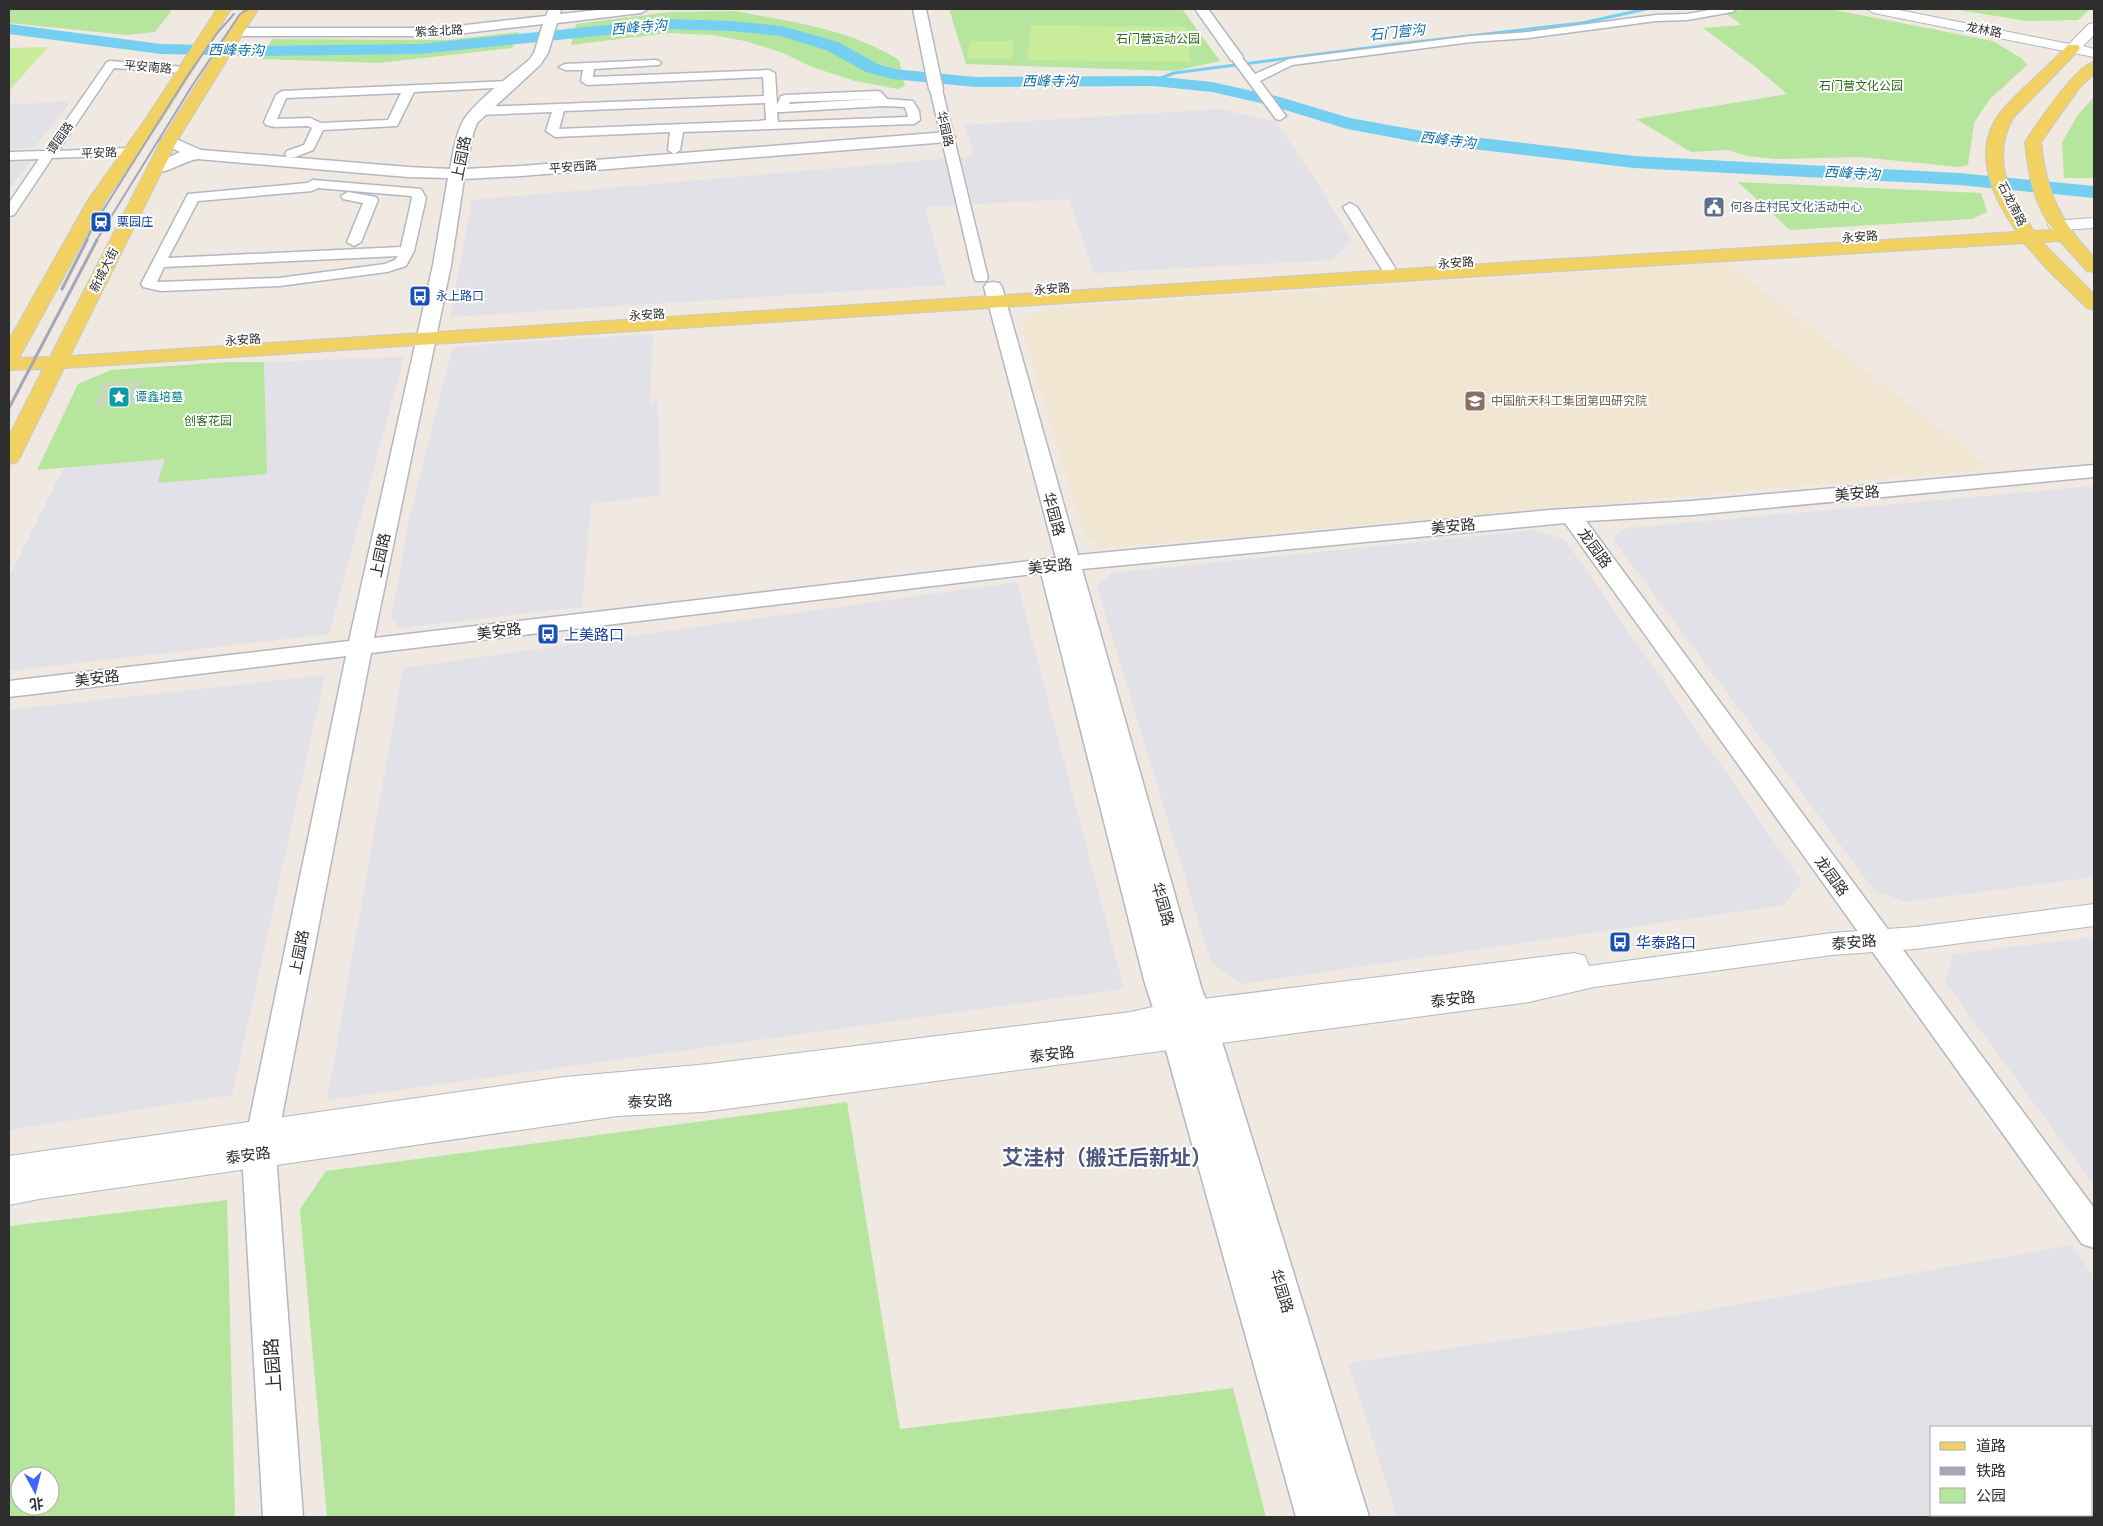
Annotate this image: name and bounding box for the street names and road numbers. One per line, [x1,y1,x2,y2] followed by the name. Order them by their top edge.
[1965,20,2003,40] street label: 龙林路
[415,23,463,39] street label: 紫金北路
[123,58,173,76] street label: 平安南路
[934,110,956,148] street label: 华园路
[44,119,76,157] street label: 谭园路
[448,134,474,182] street label: 上园路
[81,145,117,161] street label: 平安路
[549,158,597,176] street label: 平安西路
[1995,179,2029,229] street label: 石龙南路
[1842,229,1878,245] street label: 永安路
[87,245,121,295] street label: 新城大街
[1438,255,1474,271] street label: 永安路
[1034,281,1070,297] street label: 永安路
[629,307,665,323] street label: 永安路
[225,332,261,348] street label: 永安路
[1834,483,1880,503] street label: 美安路
[1040,490,1068,538] street label: 华园路
[1430,515,1476,537] street label: 美安路
[1575,525,1615,571] street label: 龙园路
[367,531,393,579] street label: 上园路
[1027,555,1073,577] street label: 美安路
[476,620,522,642] street label: 美安路
[74,667,120,689] street label: 美安路
[1812,853,1852,899] street label: 龙园路
[1149,880,1177,928] street label: 华园路
[286,928,312,976] street label: 上园路
[1831,932,1877,952] street label: 泰安路
[1430,988,1476,1010] street label: 泰安路
[1029,1043,1075,1065] street label: 泰安路
[627,1091,673,1111] street label: 泰安路
[225,1143,271,1167] street label: 泰安路
[1267,1267,1297,1315] street label: 华园路
[261,1337,285,1393] street label: 上园路

